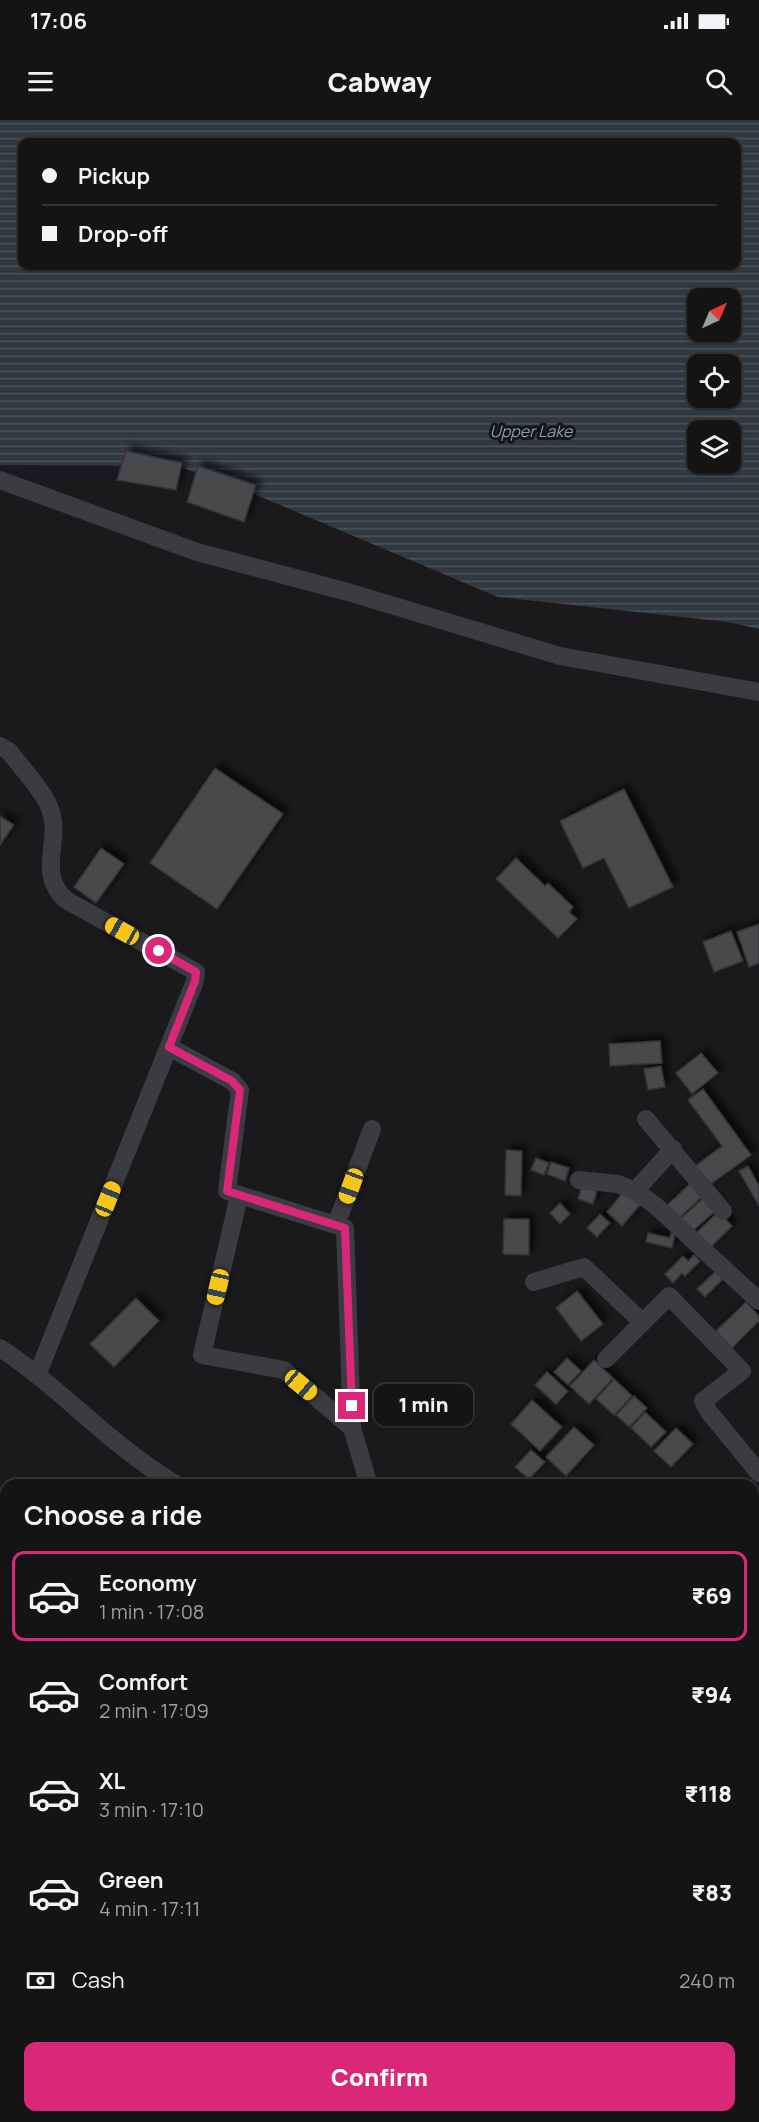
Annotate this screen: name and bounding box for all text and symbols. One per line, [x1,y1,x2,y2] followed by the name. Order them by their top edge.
[30,6,87,36] text: 17:06
[328,63,431,100] text: Cabway
[24,65,57,98] icon: menu
[702,65,735,98] icon: search
[78,161,150,191] text: Pickup
[78,219,168,249] text: Drop-off
[687,288,741,342] north arrow
[687,288,741,474] map controls
[687,354,741,408] button: locate
[490,420,574,442] water label: Upper Lake
[687,420,741,474] button: layers
[102,914,142,948] car
[145,937,172,964] route start
[336,1166,366,1206] car
[93,1179,123,1219] car
[205,1267,231,1307] car
[281,1367,321,1403] car
[373,1385,472,1427] callout: 1 min
[398,1391,449,1418] text: 1 min
[338,1392,365,1419] route end
[24,1496,202,1533] text: Choose a ride
[99,1568,197,1598] text: Economy
[27,1569,81,1623] icon: car
[692,1581,732,1611] text: ₹69
[99,1598,204,1625] text: 1 min · 17:08
[99,1667,188,1697] text: Comfort
[27,1668,81,1722] icon: car
[691,1680,732,1710] text: ₹94
[99,1697,209,1724] text: 2 min · 17:09
[99,1766,125,1796] text: XL
[27,1767,81,1821] icon: car
[685,1779,732,1809] text: ₹118
[99,1796,204,1823] text: 3 min · 17:10
[99,1865,164,1895] text: Green
[27,1866,81,1920] icon: car
[692,1878,732,1908] text: ₹83
[99,1895,200,1922] text: 4 min · 17:11
[24,1964,57,1997] icon: cash
[72,1965,125,1995] text: Cash
[679,1967,735,1994] text: 240 m
[24,2042,735,2111] button: Confirm

